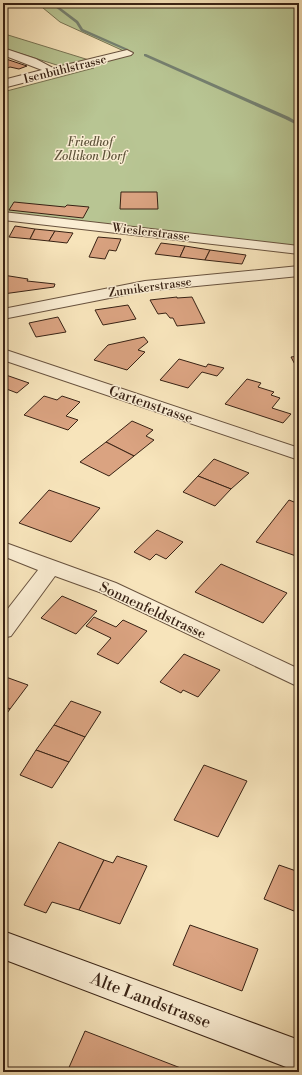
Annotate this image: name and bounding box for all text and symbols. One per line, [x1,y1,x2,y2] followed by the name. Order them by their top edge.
[22,52,108,87] street label: Isenbühlstrasse
[54,135,129,164] park label: Friedhof Zollikon Dorf
[110,220,191,245] street label: Wieslerstrasse
[107,274,193,301] street label: Zumikerstrasse
[106,382,195,428] street label: Gartenstrasse
[96,578,209,643] street label: Sonnenfeldstrasse
[86,968,214,1034] street label: Alte Landstrasse

